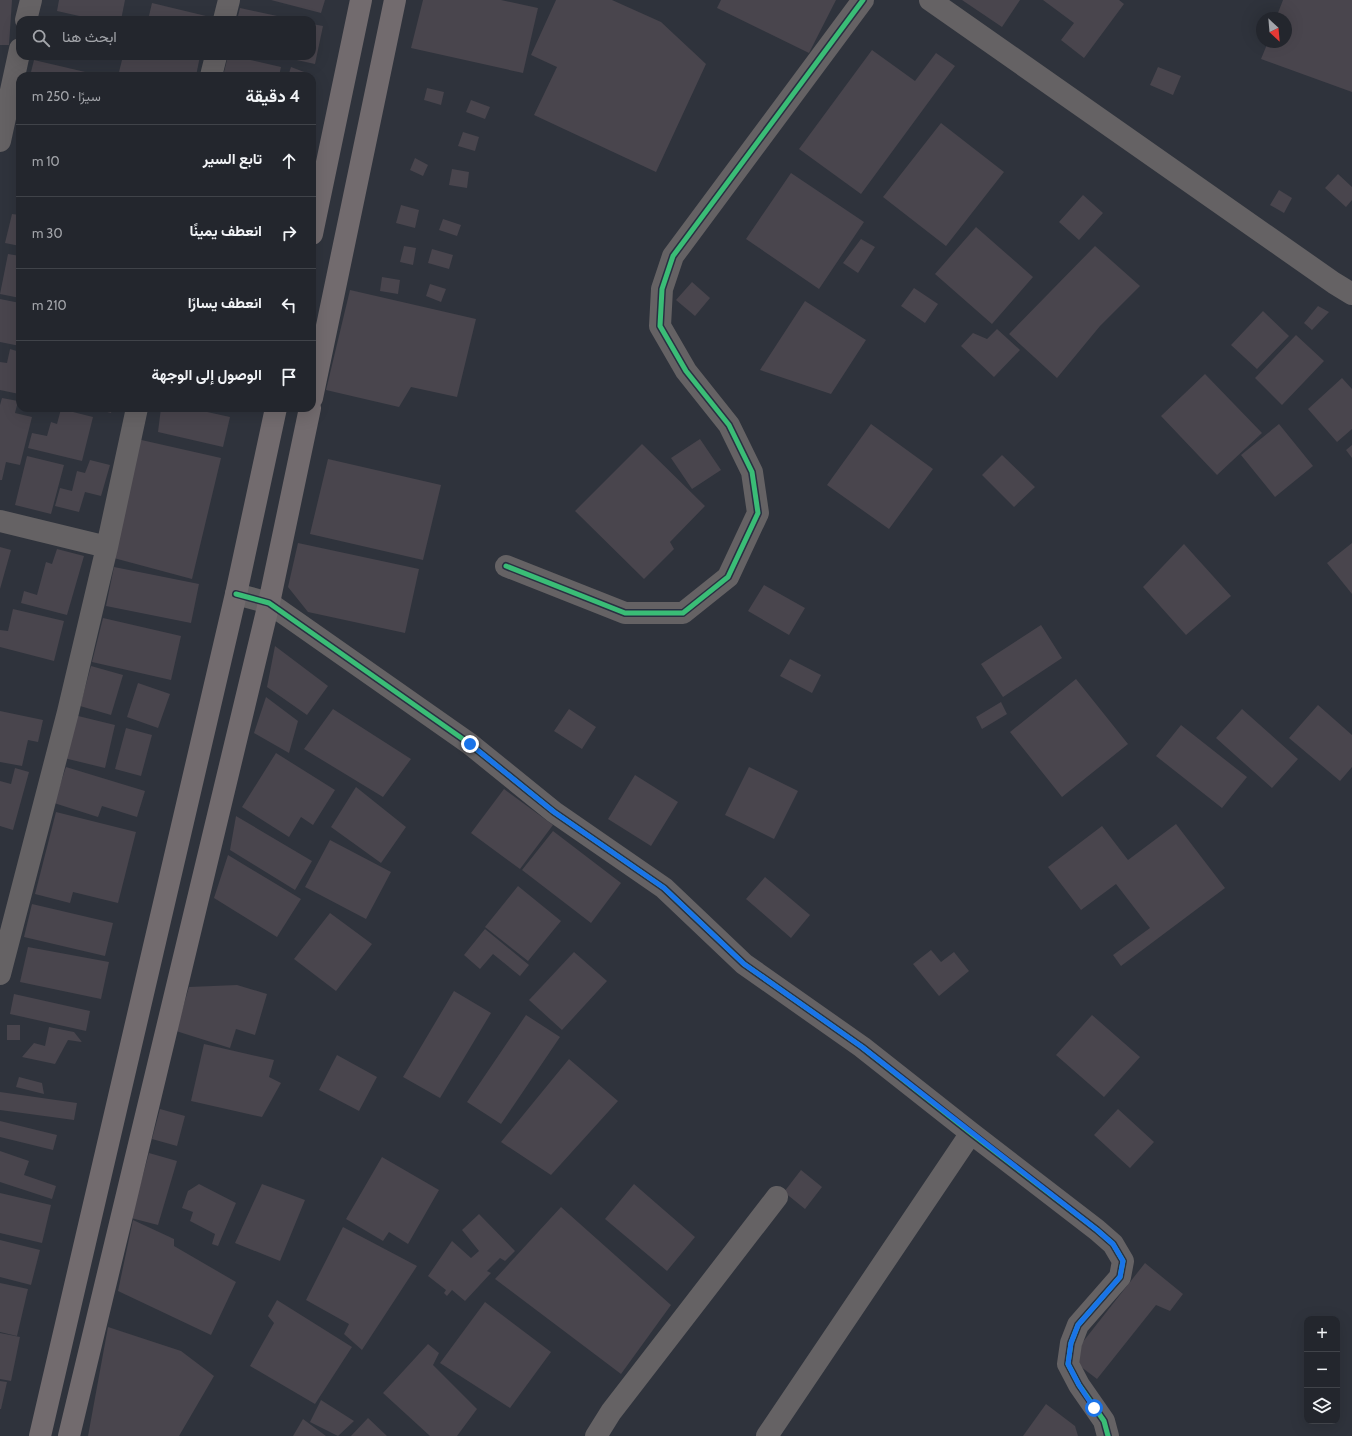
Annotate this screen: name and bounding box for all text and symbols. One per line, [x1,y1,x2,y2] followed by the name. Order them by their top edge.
[1256,12,1292,48] north arrow
[16,16,316,60] search box
[30,27,52,49] icon: search
[62,28,117,46] text: ابحث هنا
[246,86,300,106] text: 4 دقيقة
[32,88,101,104] text: سيرًا · 250 m
[203,150,262,168] text: تابع السير
[278,150,300,172] icon: ahead
[32,153,60,169] text: 10 m
[189,222,262,240] text: انعطف يمينًا
[278,222,300,244] icon: right
[32,225,62,241] text: 30 m
[188,294,262,312] text: انعطف يسارًا
[278,294,300,316] icon: left
[32,297,66,313] text: 210 m
[152,366,262,384] text: الوصول إلى الوجهة
[278,366,300,388] icon: arrive
[461,735,479,753] route end
[1304,1316,1340,1424] map controls
[1304,1316,1340,1352] button: +
[1304,1352,1340,1388] button: −
[1304,1388,1340,1424] button: layers
[1085,1399,1103,1417] route start

